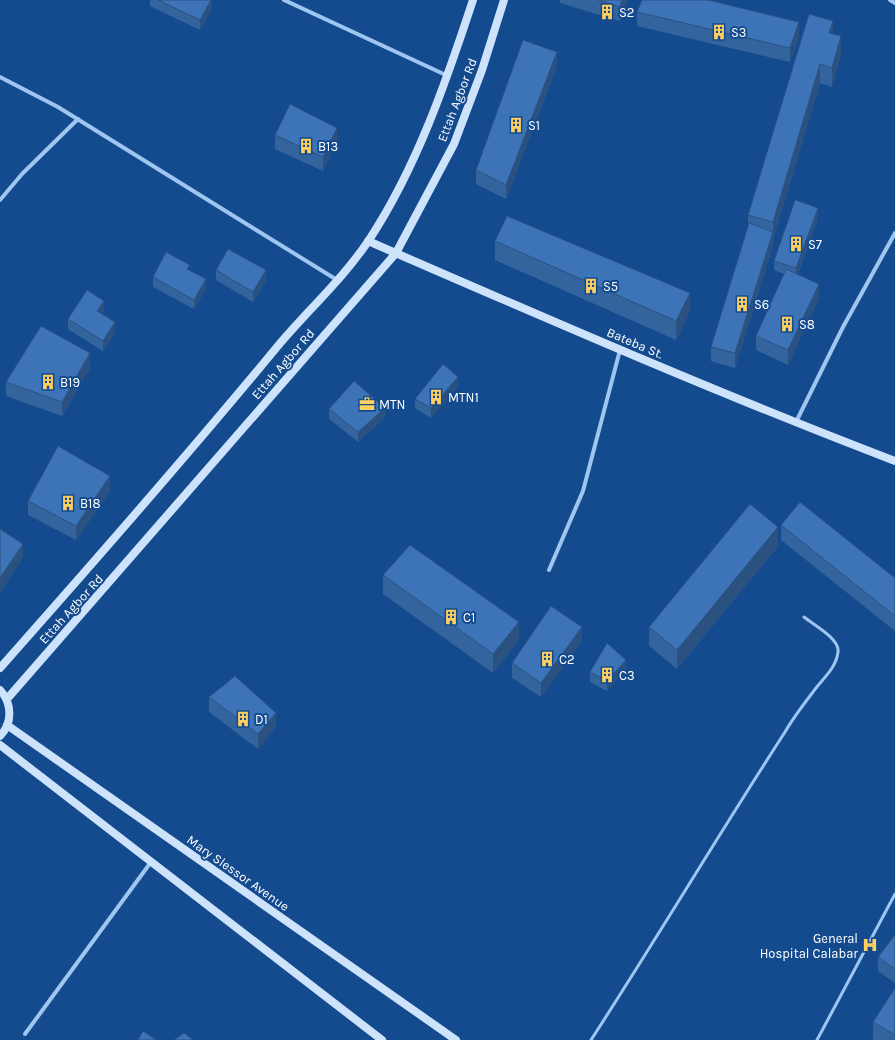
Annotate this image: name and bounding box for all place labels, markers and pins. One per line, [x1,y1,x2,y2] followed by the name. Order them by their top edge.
[598,3,616,21] building icon: S2
[619,5,634,20] place label: S2
[710,23,728,41] building icon: S3
[731,25,747,40] place label: S3
[507,116,525,134] building icon: S1
[528,118,540,133] place label: S1
[297,137,315,155] building icon: B13
[318,139,338,154] place label: B13
[787,235,805,253] building icon: S7
[808,237,822,252] place label: S7
[582,277,600,295] building icon: S5
[603,279,618,294] place label: S5
[733,295,751,313] building icon: S6
[754,297,769,312] place label: S6
[778,315,796,333] building icon: S8
[799,317,815,332] place label: S8
[39,373,57,391] building icon: B19
[60,375,80,390] place label: B19
[427,388,445,406] building icon: MTN1
[448,390,479,405] place label: MTN1
[358,395,376,413] office icon: MTN
[379,397,405,412] place label: MTN
[59,494,77,512] building icon: B18
[80,496,100,511] place label: B18
[442,608,460,626] building icon: C1
[463,610,475,625] place label: C1
[538,650,556,668] building icon: C2
[559,652,575,667] place label: C2
[598,666,616,684] building icon: C3
[619,668,635,683] place label: C3
[234,710,252,728] building icon: D1
[255,712,268,727] place label: D1
[760,931,858,961] place label: General Hospital Calabar
[861,936,879,954] hospital icon: General Hospital Calabar

